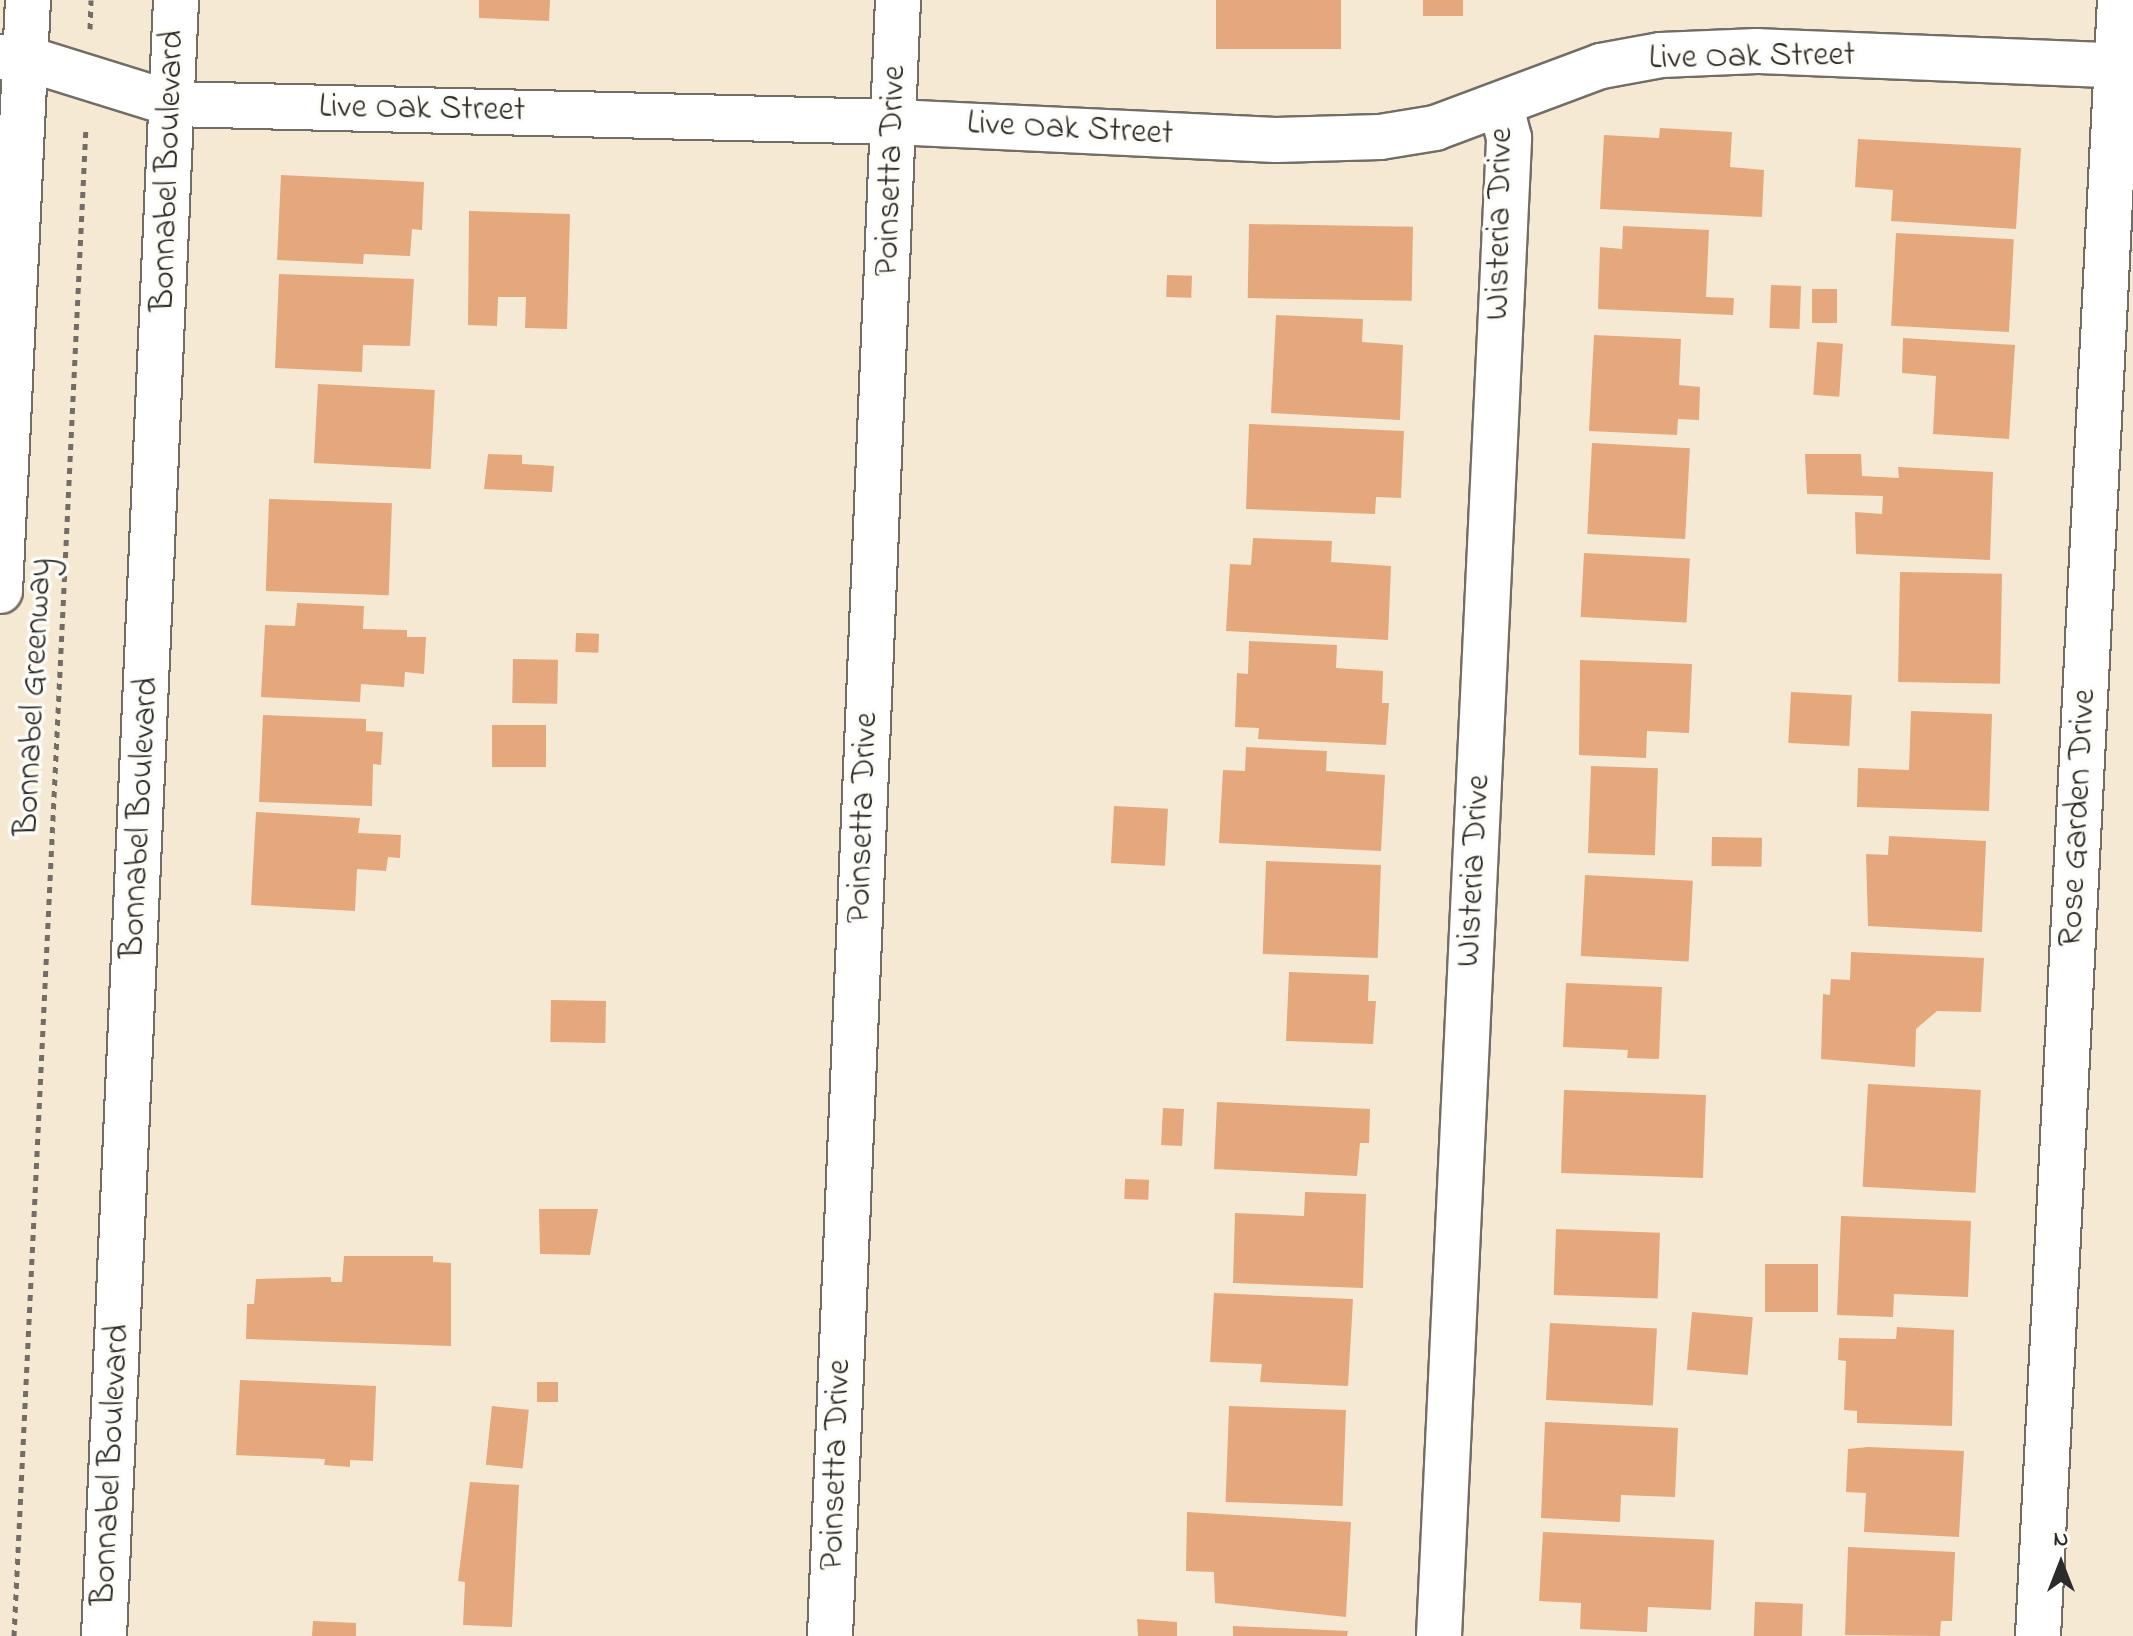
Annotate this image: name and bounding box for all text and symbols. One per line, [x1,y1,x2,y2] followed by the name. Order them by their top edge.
[144,29,194,313] street label: Bonnabel Boulevard
[1648,36,1856,80] street label: Live Oak Street
[868,65,916,277] street label: Poinsetta Drive
[318,88,526,132] street label: Live Oak Street
[966,104,1174,156] street label: Live Oak Street
[1479,127,1523,321] street label: Wisteria Drive
[7,557,63,837] street label: Bonnabel Greenway
[113,676,169,960] street label: Bonnabel Boulevard
[2052,688,2106,948] street label: Rose Garden Drive
[840,712,888,924] street label: Poinsetta Drive
[1450,774,1500,968] street label: Wisteria Drive
[84,1323,140,1607] street label: Bonnabel Boulevard
[813,1359,861,1571] street label: Poinsetta Drive
[2021,1524,2101,1604] north arrow
[2054,1524,2068,1556] text: N

